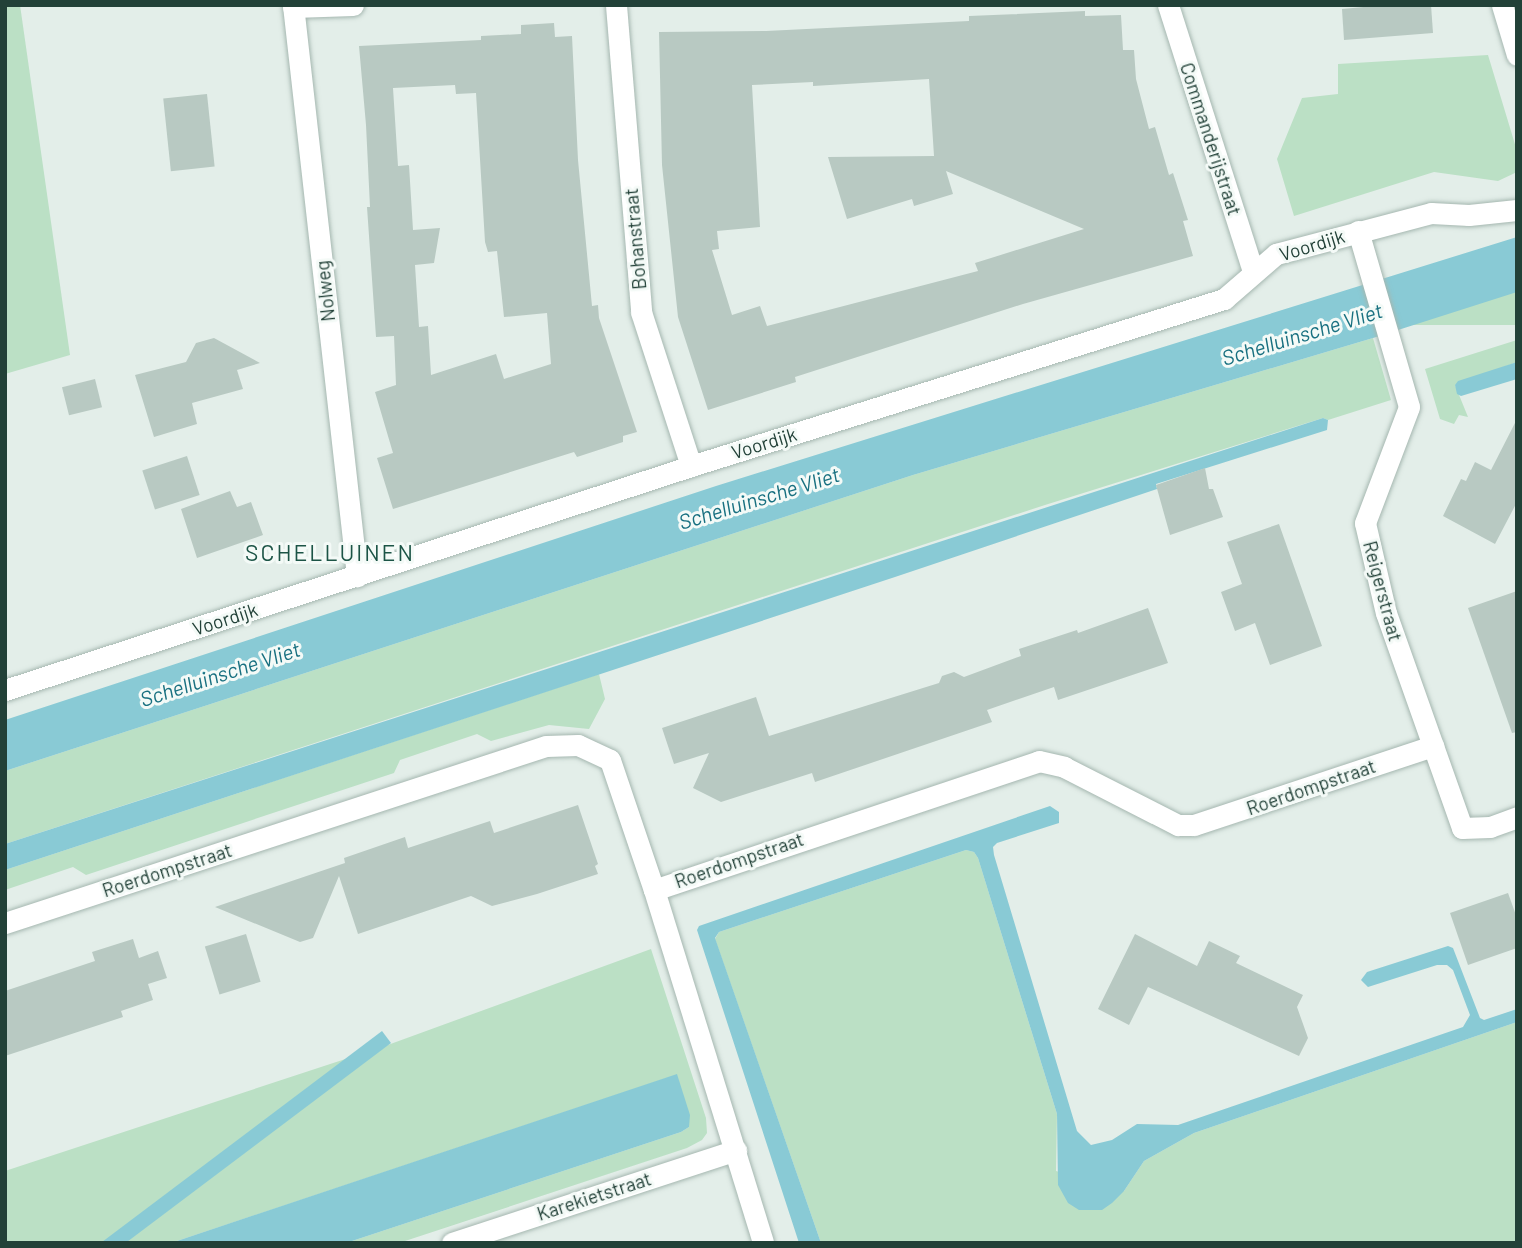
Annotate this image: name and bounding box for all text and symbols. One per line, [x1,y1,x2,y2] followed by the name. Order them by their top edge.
[1176,60,1246,218] street label: Commanderijstraat
[619,187,651,291] street label: Bohanstraat
[1277,224,1347,266] street label: Voordijk
[310,259,340,323] street label: Nolweg
[1219,298,1385,370] water label: Schelluinsche Vliet
[729,422,799,464] street label: Voordijk
[676,462,842,534] water label: Schelluinsche Vliet
[246,538,414,566] district label: SCHELLUINEN
[1359,538,1407,644] street label: Reigerstraat
[190,598,260,640] street label: Voordijk
[137,636,303,712] water label: Schelluinsche Vliet
[1243,754,1379,820] street label: Roerdompstraat
[671,827,807,893] street label: Roerdompstraat
[99,838,235,902] street label: Roerdompstraat
[534,1167,654,1225] street label: Karekietstraat

